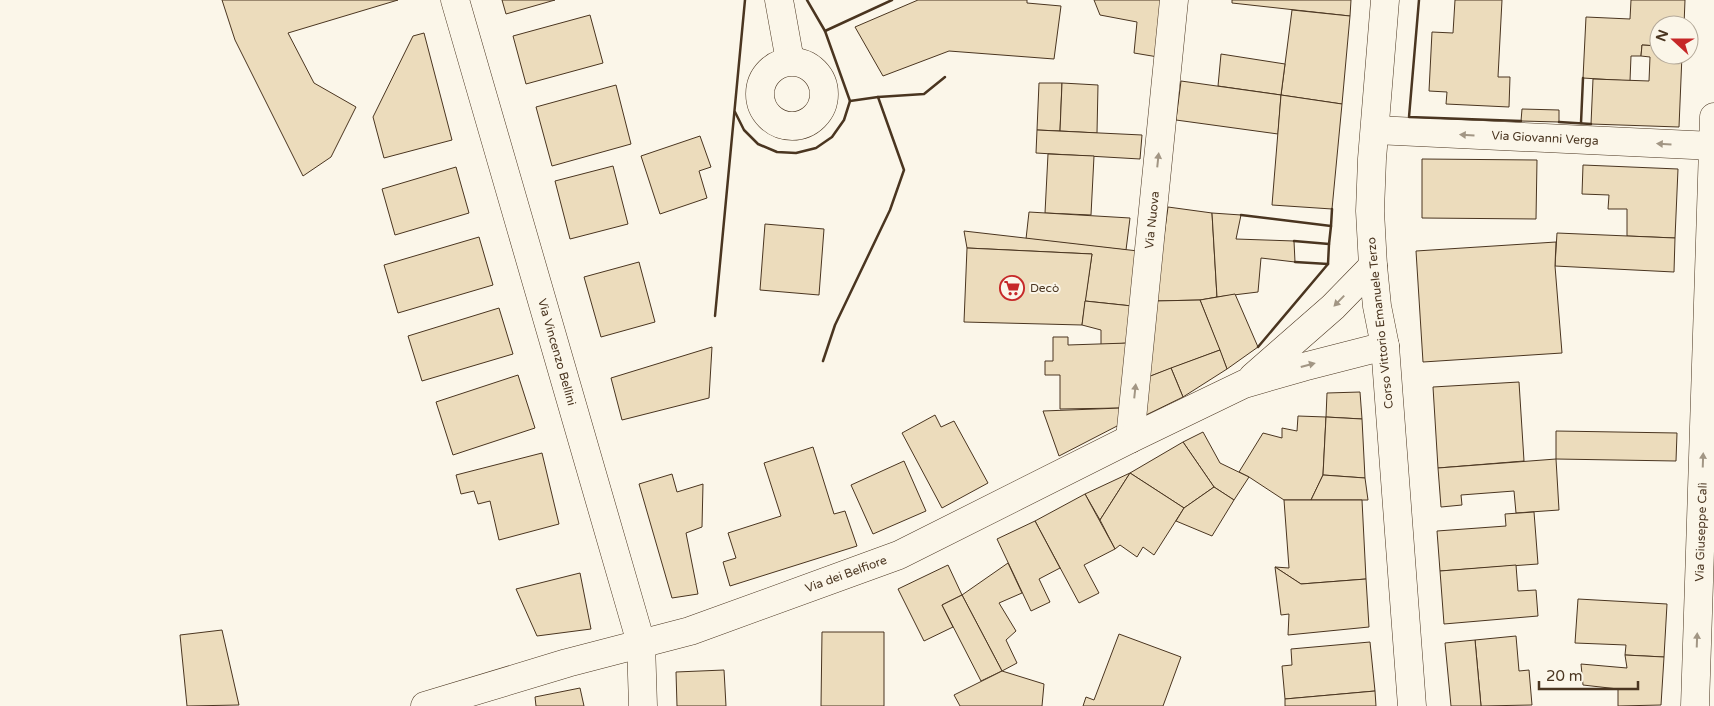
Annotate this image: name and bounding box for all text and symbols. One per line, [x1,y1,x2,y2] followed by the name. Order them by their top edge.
[1649,15,1699,65] north arrow
[1652,27,1672,44] text: N
[1491,128,1599,148] street label: Via Giovanni Verga
[1458,130,1474,138] one-way arrow
[1656,140,1672,148] one-way arrow
[1154,151,1162,167] one-way arrow
[1142,190,1162,250] street label: Via Nuova
[1364,236,1396,410] street label: Corso Vittorio Emanuele Terzo
[999,275,1025,301] supermarket icon: Decò
[1030,281,1059,295] place label: Decò
[1333,295,1345,307] one-way arrow
[535,297,579,407] street label: Via Vincenzo Bellini
[1300,361,1315,369] one-way arrow
[1131,383,1139,399] one-way arrow
[1699,452,1707,468] one-way arrow
[1692,482,1710,582] street label: Via Giuseppe Calì
[803,553,889,595] street label: Via dei Belfiore
[1694,632,1702,648] one-way arrow
[1539,658,1638,690] scale bar
[1546,667,1583,685] text: 20 m

